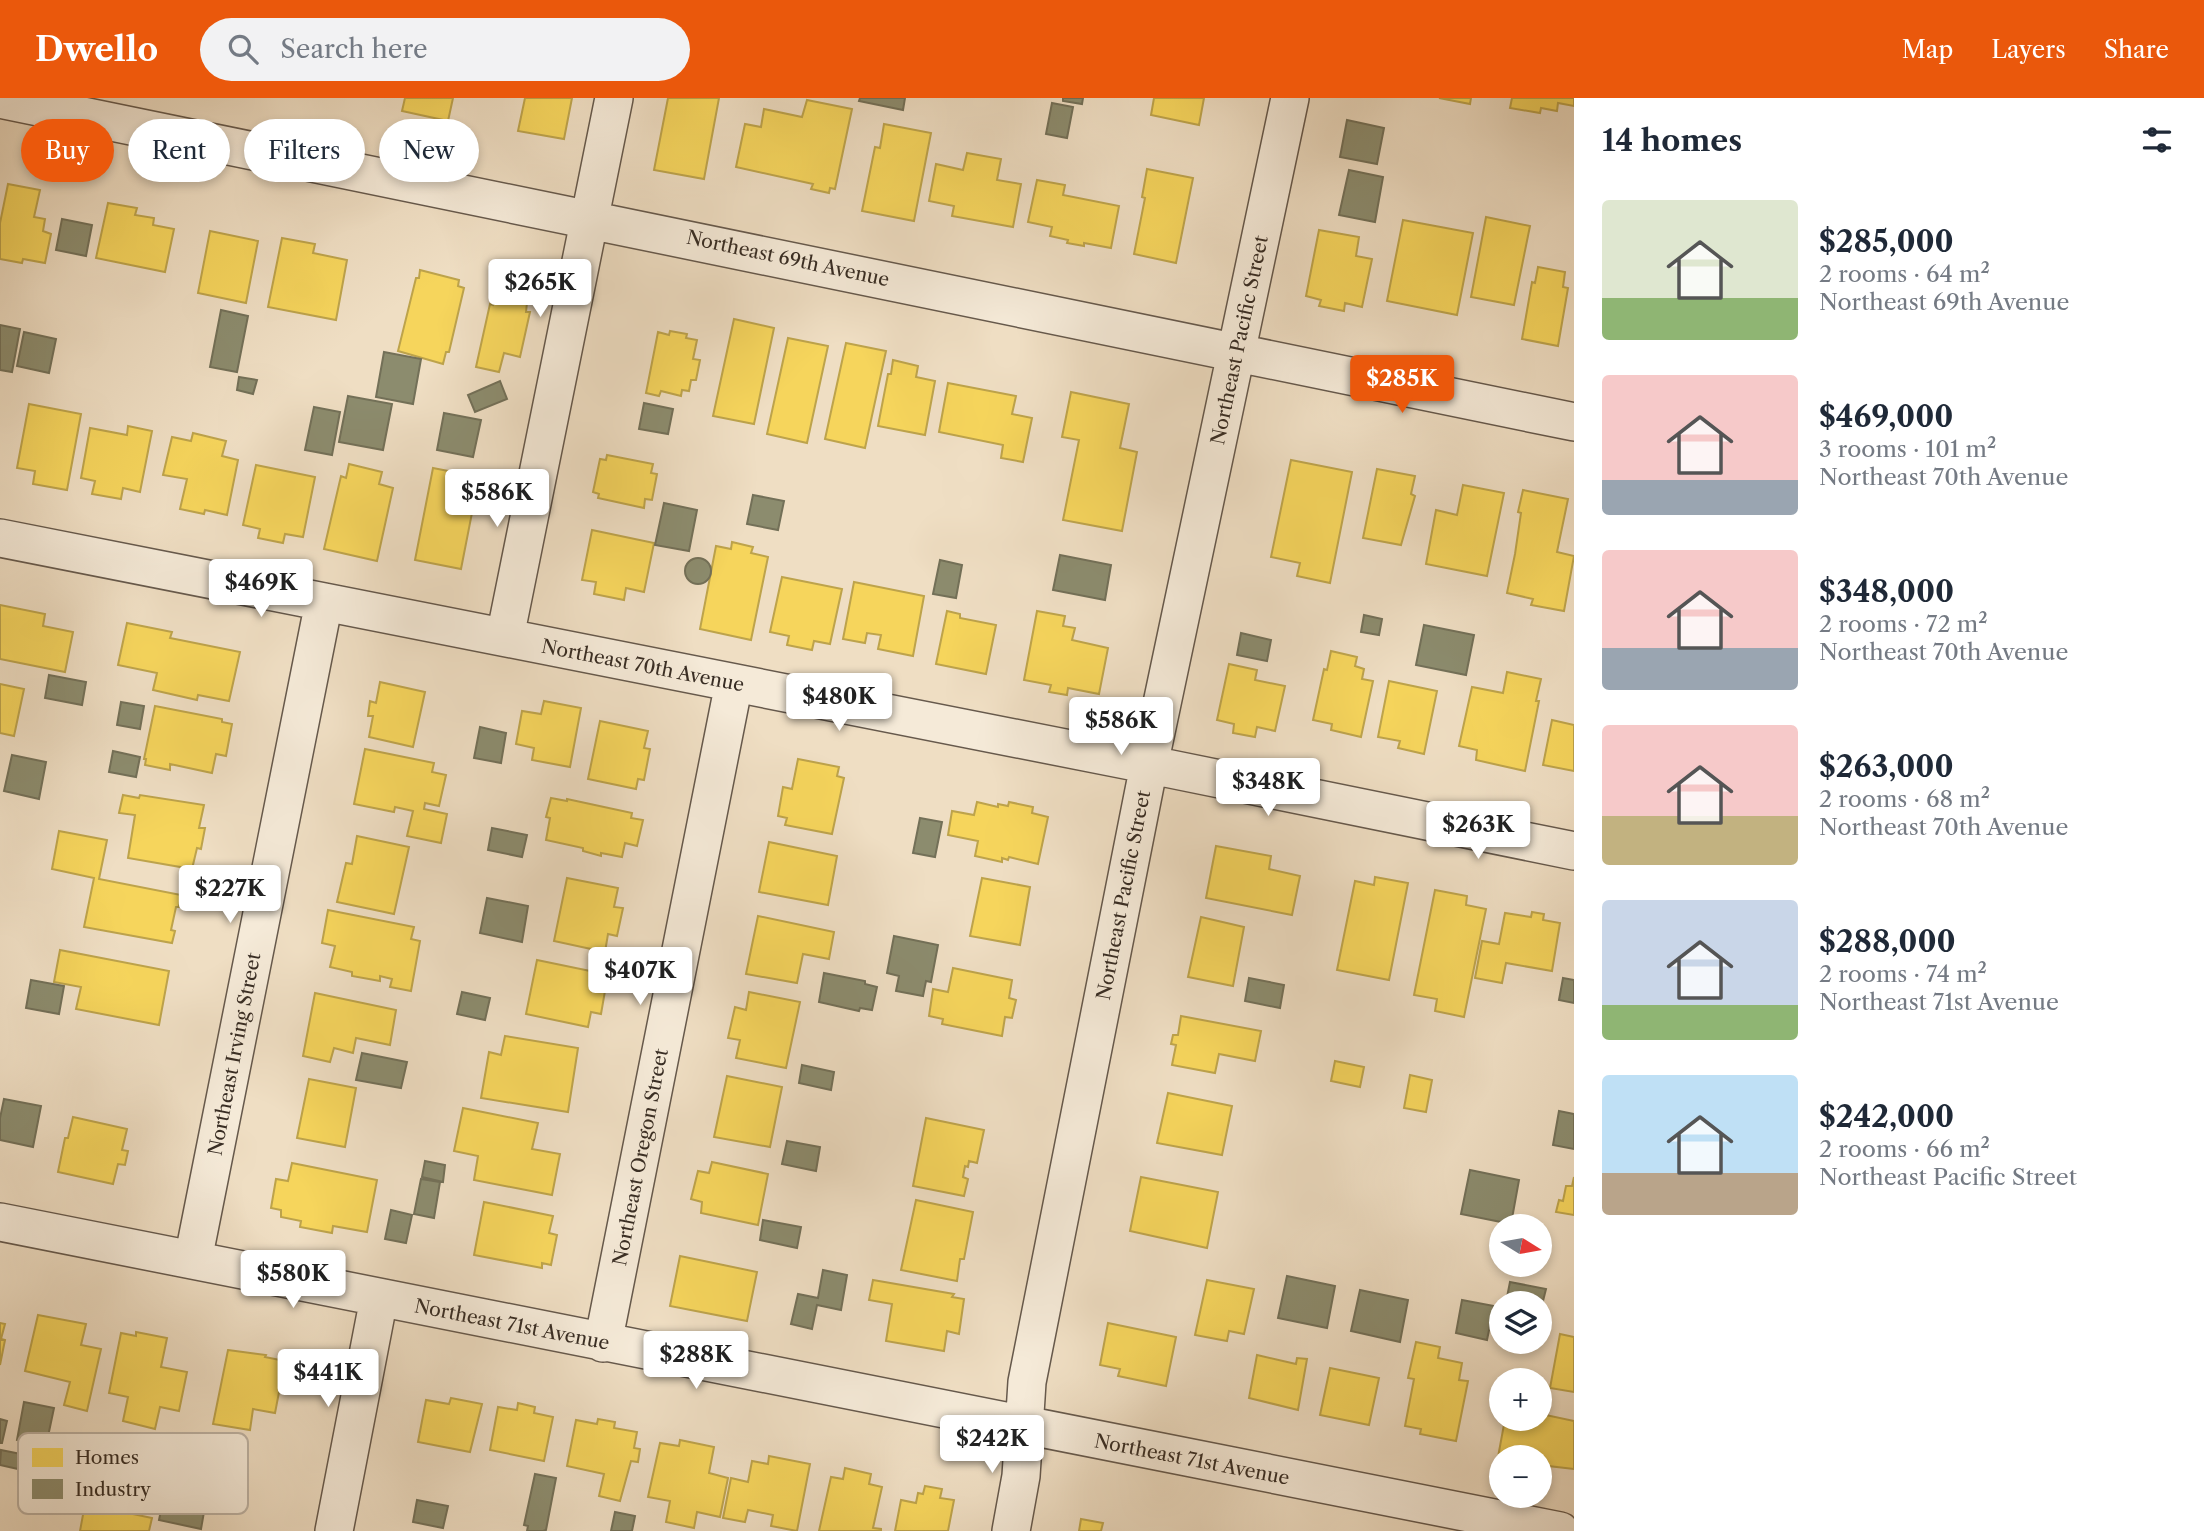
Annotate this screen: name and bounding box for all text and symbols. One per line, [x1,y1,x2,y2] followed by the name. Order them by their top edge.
[200,18,690,81] search box
[35,29,158,70] text: Dwello
[224,30,262,68] icon: search
[280,33,428,65] text: Search here
[1902,35,1953,64] text: Map
[1991,35,2066,64] text: Layers
[2104,35,2169,64] text: Share
[21,119,114,182] chip: Buy
[128,119,230,182] chip: Rent
[244,119,365,182] chip: Filters
[379,119,479,182] chip: New
[2138,121,2176,159] icon: filters
[1602,122,1742,159] text: 14 homes
[1819,223,1954,260] text: $285,000
[684,226,891,291] street label: Northeast 69th Avenue
[1658,228,1742,312] icon: home
[1206,233,1273,447] street label: Northeast Pacific Street
[491,260,589,319] pin: $265K
[1819,260,1990,288] text: 2 rooms · 64 m²
[504,268,576,296] text: $265K
[1819,288,2069,316] text: Northeast 69th Avenue
[1353,356,1451,415] pin: $285K
[1366,364,1438,392] text: $285K
[1819,398,1953,435] text: $469,000
[1658,403,1742,487] icon: home
[1819,435,1996,463] text: 3 rooms · 101 m²
[1819,463,2068,491] text: Northeast 70th Avenue
[448,470,546,529] pin: $586K
[461,478,533,506] text: $586K
[212,560,310,619] pin: $469K
[225,568,297,596] text: $469K
[1819,573,1954,610] text: $348,000
[1658,578,1742,662] icon: home
[1819,610,1988,638] text: 2 rooms · 72 m²
[540,635,746,696] street label: Northeast 70th Avenue
[1819,638,2068,666] text: Northeast 70th Avenue
[790,674,888,733] pin: $480K
[802,682,876,710] text: $480K
[1072,698,1170,757] pin: $586K
[1085,706,1157,734] text: $586K
[1819,748,1954,785] text: $263,000
[1658,753,1742,837] icon: home
[1219,758,1317,818] pin: $348K
[1232,767,1304,795] text: $348K
[1819,785,1990,813] text: 2 rooms · 68 m²
[1092,788,1155,1002] street label: Northeast Pacific Street
[1429,802,1527,861] pin: $263K
[1442,810,1514,838] text: $263K
[1819,813,2068,841] text: Northeast 70th Avenue
[181,866,279,925] pin: $227K
[195,874,265,902] text: $227K
[1819,923,1956,960] text: $288,000
[1658,928,1742,1012] icon: home
[591,948,689,1007] pin: $407K
[204,950,265,1157] street label: Northeast Irving Street
[604,956,676,984] text: $407K
[1819,960,1987,988] text: 2 rooms · 74 m²
[1819,988,2059,1016] text: Northeast 71st Avenue
[608,1046,673,1268] street label: Northeast Oregon Street
[1819,1098,1954,1135] text: $242,000
[1658,1103,1742,1187] icon: home
[1819,1135,1990,1163] text: 2 rooms · 66 m²
[1819,1163,2077,1191] text: Northeast Pacific Street
[1489,1214,1552,1278] north arrow
[1489,1214,1552,1508] map controls
[244,1250,342,1310] pin: $580K
[257,1259,329,1287] text: $580K
[1489,1291,1552,1354] button: layers
[412,1294,611,1355] street label: Northeast 71st Avenue
[647,1332,745,1391] pin: $288K
[659,1340,733,1368] text: $288K
[279,1350,377,1409] pin: $441K
[294,1358,362,1386] text: $441K
[1489,1368,1552,1431] button: +
[943,1416,1041,1475] pin: $242K
[956,1424,1028,1452] text: $242K
[1092,1429,1291,1490] street label: Northeast 71st Avenue
[18,1433,248,1514] legend
[1489,1445,1552,1508] button: −
[75,1446,139,1469] text: Homes
[75,1478,151,1501] text: Industry

